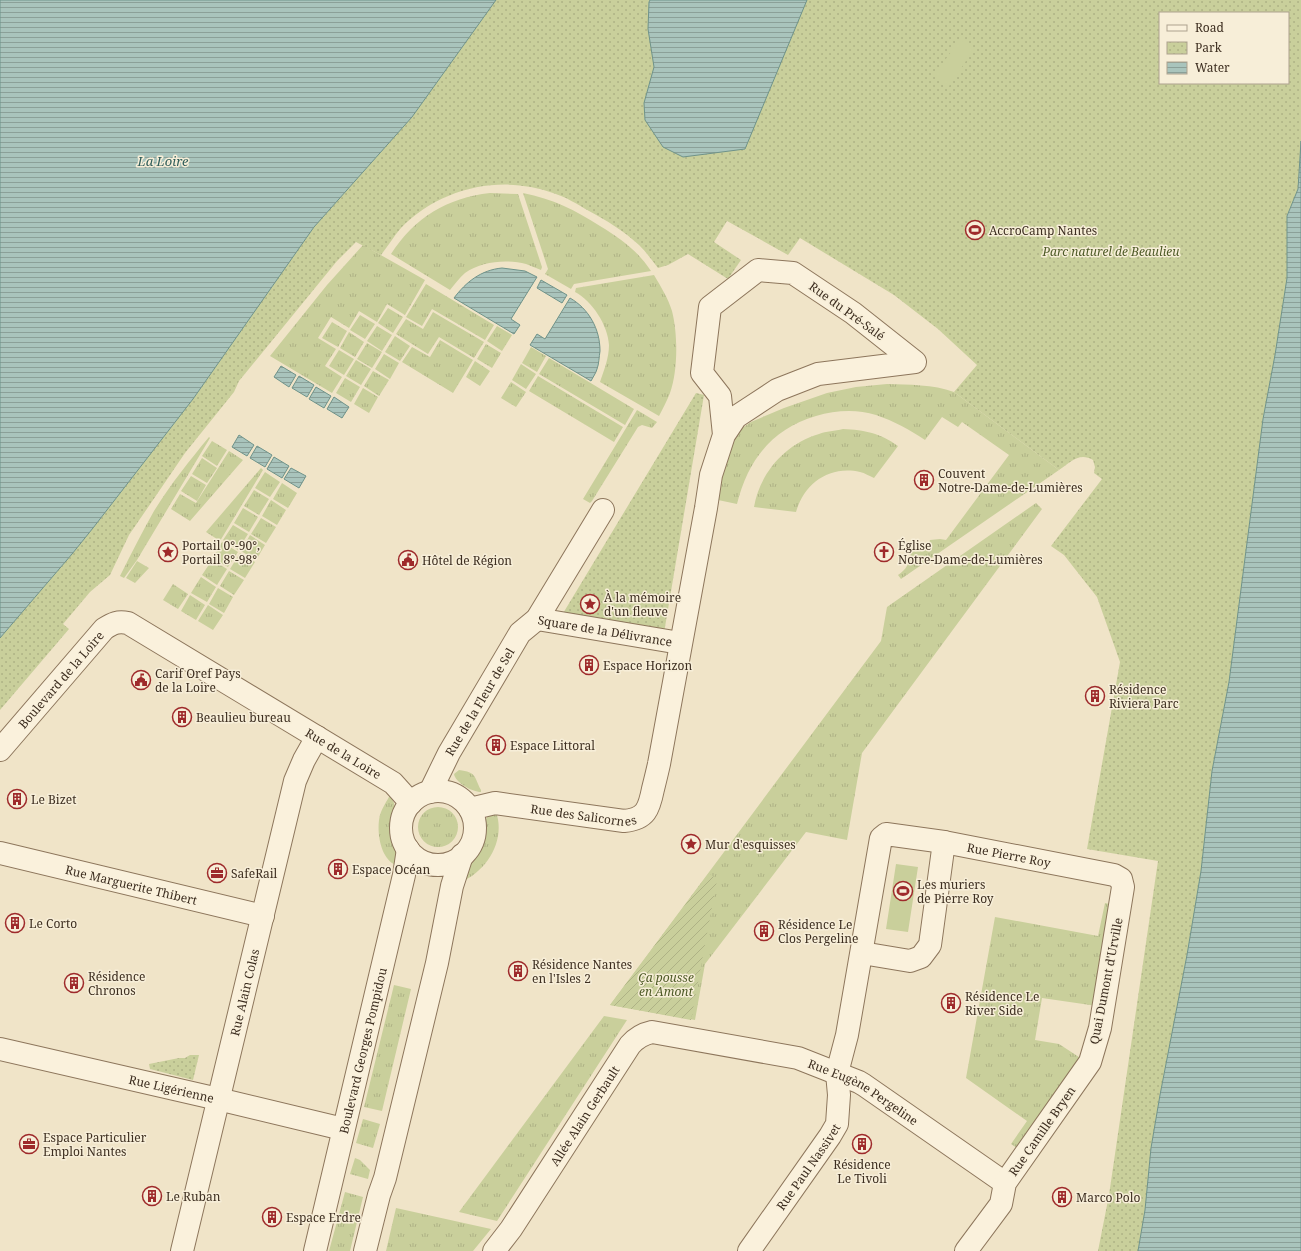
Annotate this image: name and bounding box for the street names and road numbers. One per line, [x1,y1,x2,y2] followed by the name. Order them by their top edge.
[806,278,888,344] street label: Rue du Pré-Salé
[537,611,674,650] street label: Square de la Délivrance
[14,627,107,732] street label: Boulevard de la Loire
[441,644,518,759] street label: Rue de la Fleur de Sel
[302,724,385,783] street label: Rue de la Loire
[530,800,638,830] street label: Rue des Salicornes
[966,838,1052,871] street label: Rue Pierre Roy
[64,860,199,908] street label: Rue Marguerite Thibert
[1085,916,1127,1046] street label: Quai Dumont d'Urville
[226,947,263,1038] street label: Rue Alain Colas
[335,965,390,1135] street label: Boulevard Georges Pompidou
[806,1054,922,1129] street label: Rue Eugène Pergeline
[546,1062,623,1169] street label: Allée Alain Gerbault
[127,1070,216,1106] street label: Rue Ligérienne
[1005,1083,1079,1179] street label: Rue Camille Bryen
[772,1120,844,1213] street label: Rue Paul Nassivet

